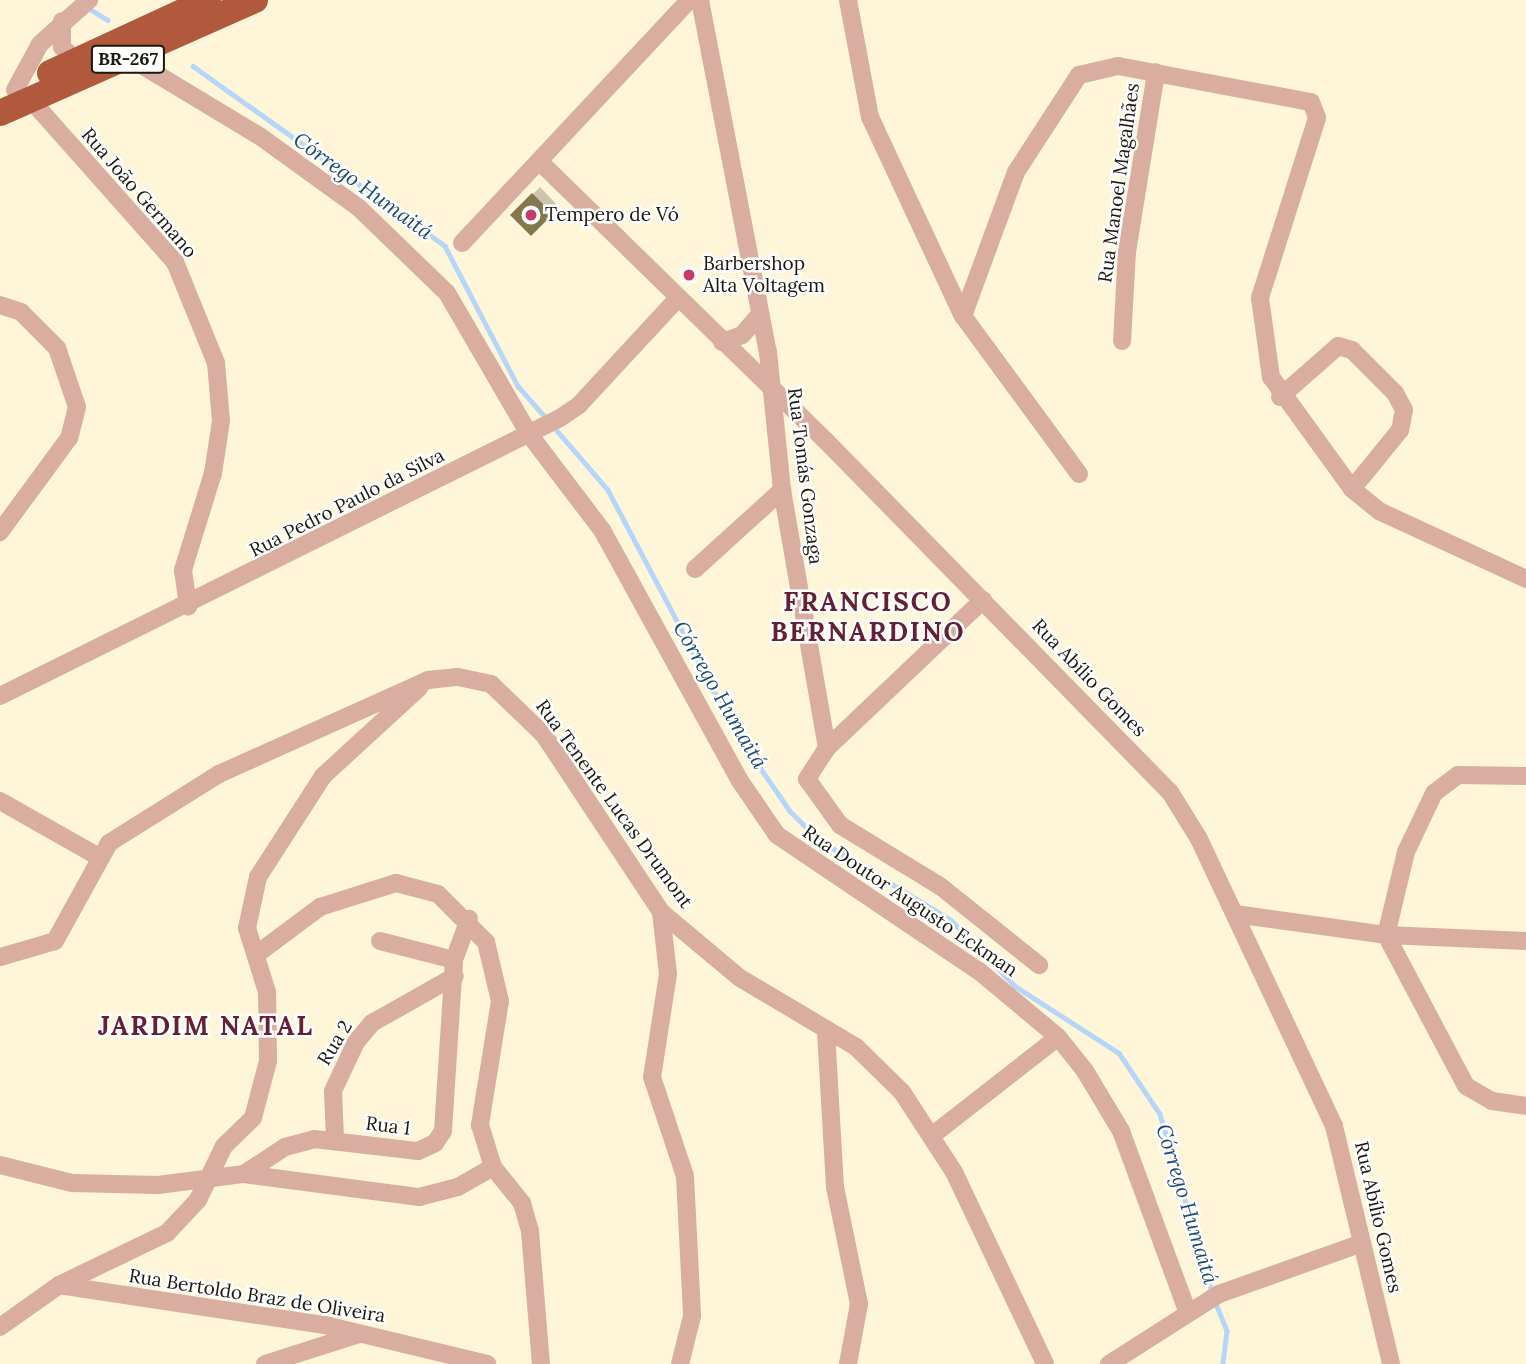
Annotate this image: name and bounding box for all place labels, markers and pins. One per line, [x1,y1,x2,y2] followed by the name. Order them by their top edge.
[545,204,679,226] place label: Tempero de Vó
[523,207,539,223] marker: Tempero de Vó
[703,253,825,297] place label: Barbershop Alta Voltagem
[681,267,697,283] marker: Barbershop Alta Voltagem

